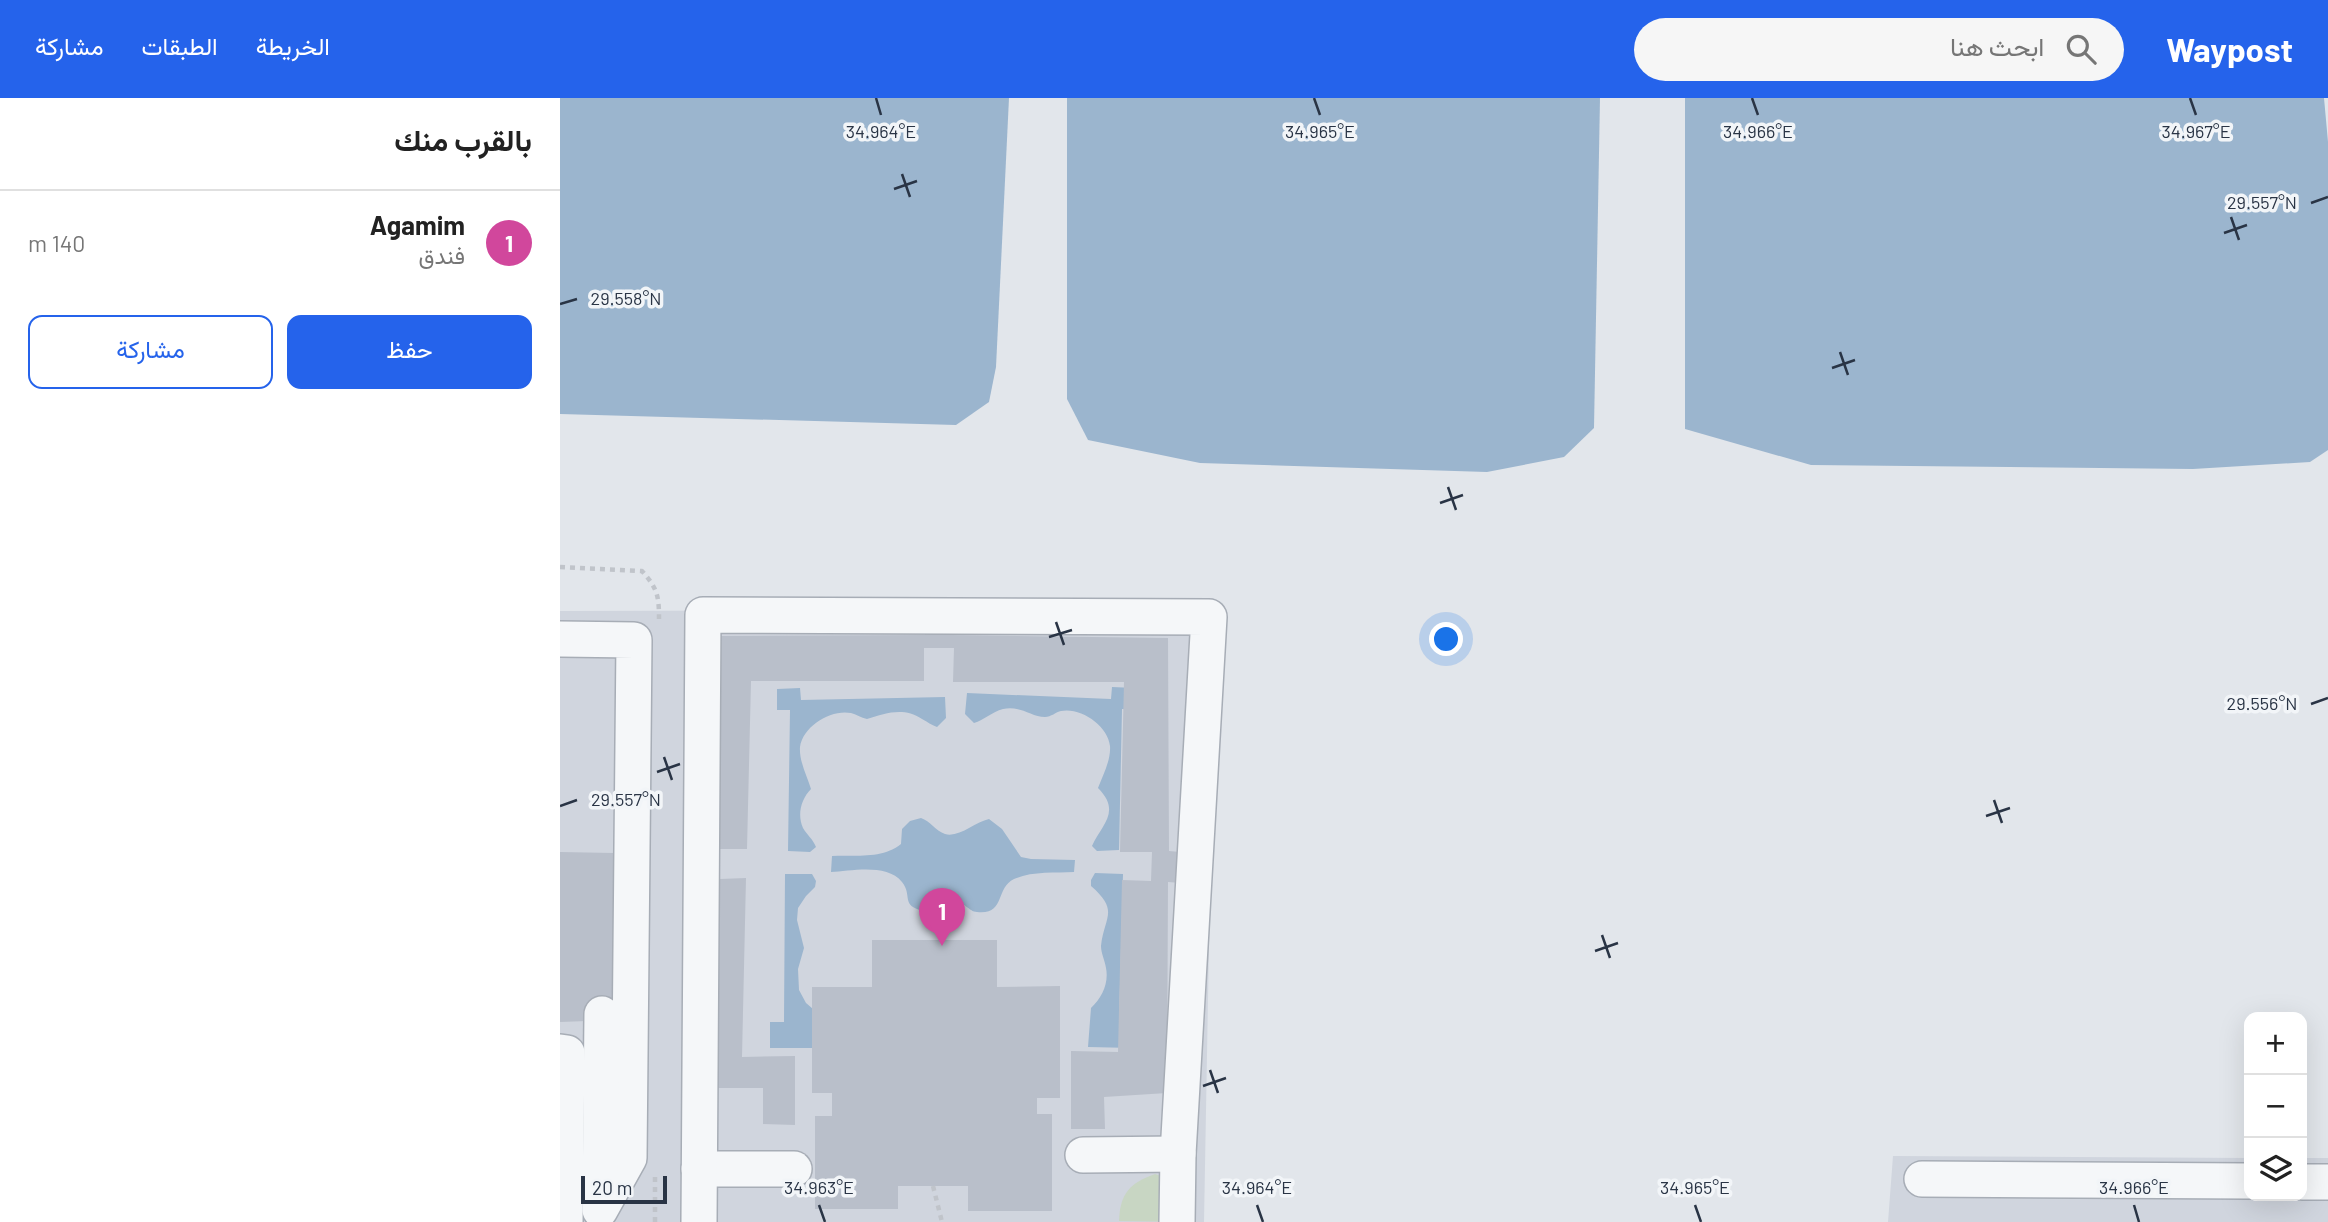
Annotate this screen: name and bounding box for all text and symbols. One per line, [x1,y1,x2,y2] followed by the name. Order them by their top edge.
[1634,18,2124,81] search box
[2166,29,2293,69] text: Waypost
[1950,30,2044,61] text: ابحث هنا
[2062,30,2100,68] icon: search
[35,31,103,60] text: مشاركة
[141,31,218,60] text: الطبقات
[256,31,330,60] text: الخريطة
[846,120,916,142] text: 34.964°E
[1285,120,1355,142] text: 34.965°E
[1723,120,1793,142] text: 34.966°E
[2161,120,2231,142] text: 34.967°E
[394,121,532,157] text: بالقرب منك
[2227,191,2297,213] text: 29.557°N
[370,209,465,240] text: Agamim
[28,229,85,257] text: 140 m
[505,229,513,257] text: 1
[419,241,465,269] text: فندق
[591,287,661,309] text: 29.558°N
[28,315,273,389] button: مشاركة
[287,315,532,389] button: حفظ
[1429,622,1463,656] your location
[2227,692,2297,714] text: 29.556°N
[591,788,661,810] text: 29.557°N
[919,888,965,946] pin: 1
[2244,1012,2307,1201] map controls
[2244,1012,2307,1075] button: +
[2244,1075,2307,1138] button: −
[2244,1138,2307,1201] button: layers
[581,1173,667,1205] scale bar
[592,1176,632,1199] text: 20 m
[784,1176,854,1198] text: 34.963°E
[1222,1176,1292,1198] text: 34.964°E
[1660,1176,1730,1198] text: 34.965°E
[2099,1176,2169,1198] text: 34.966°E

